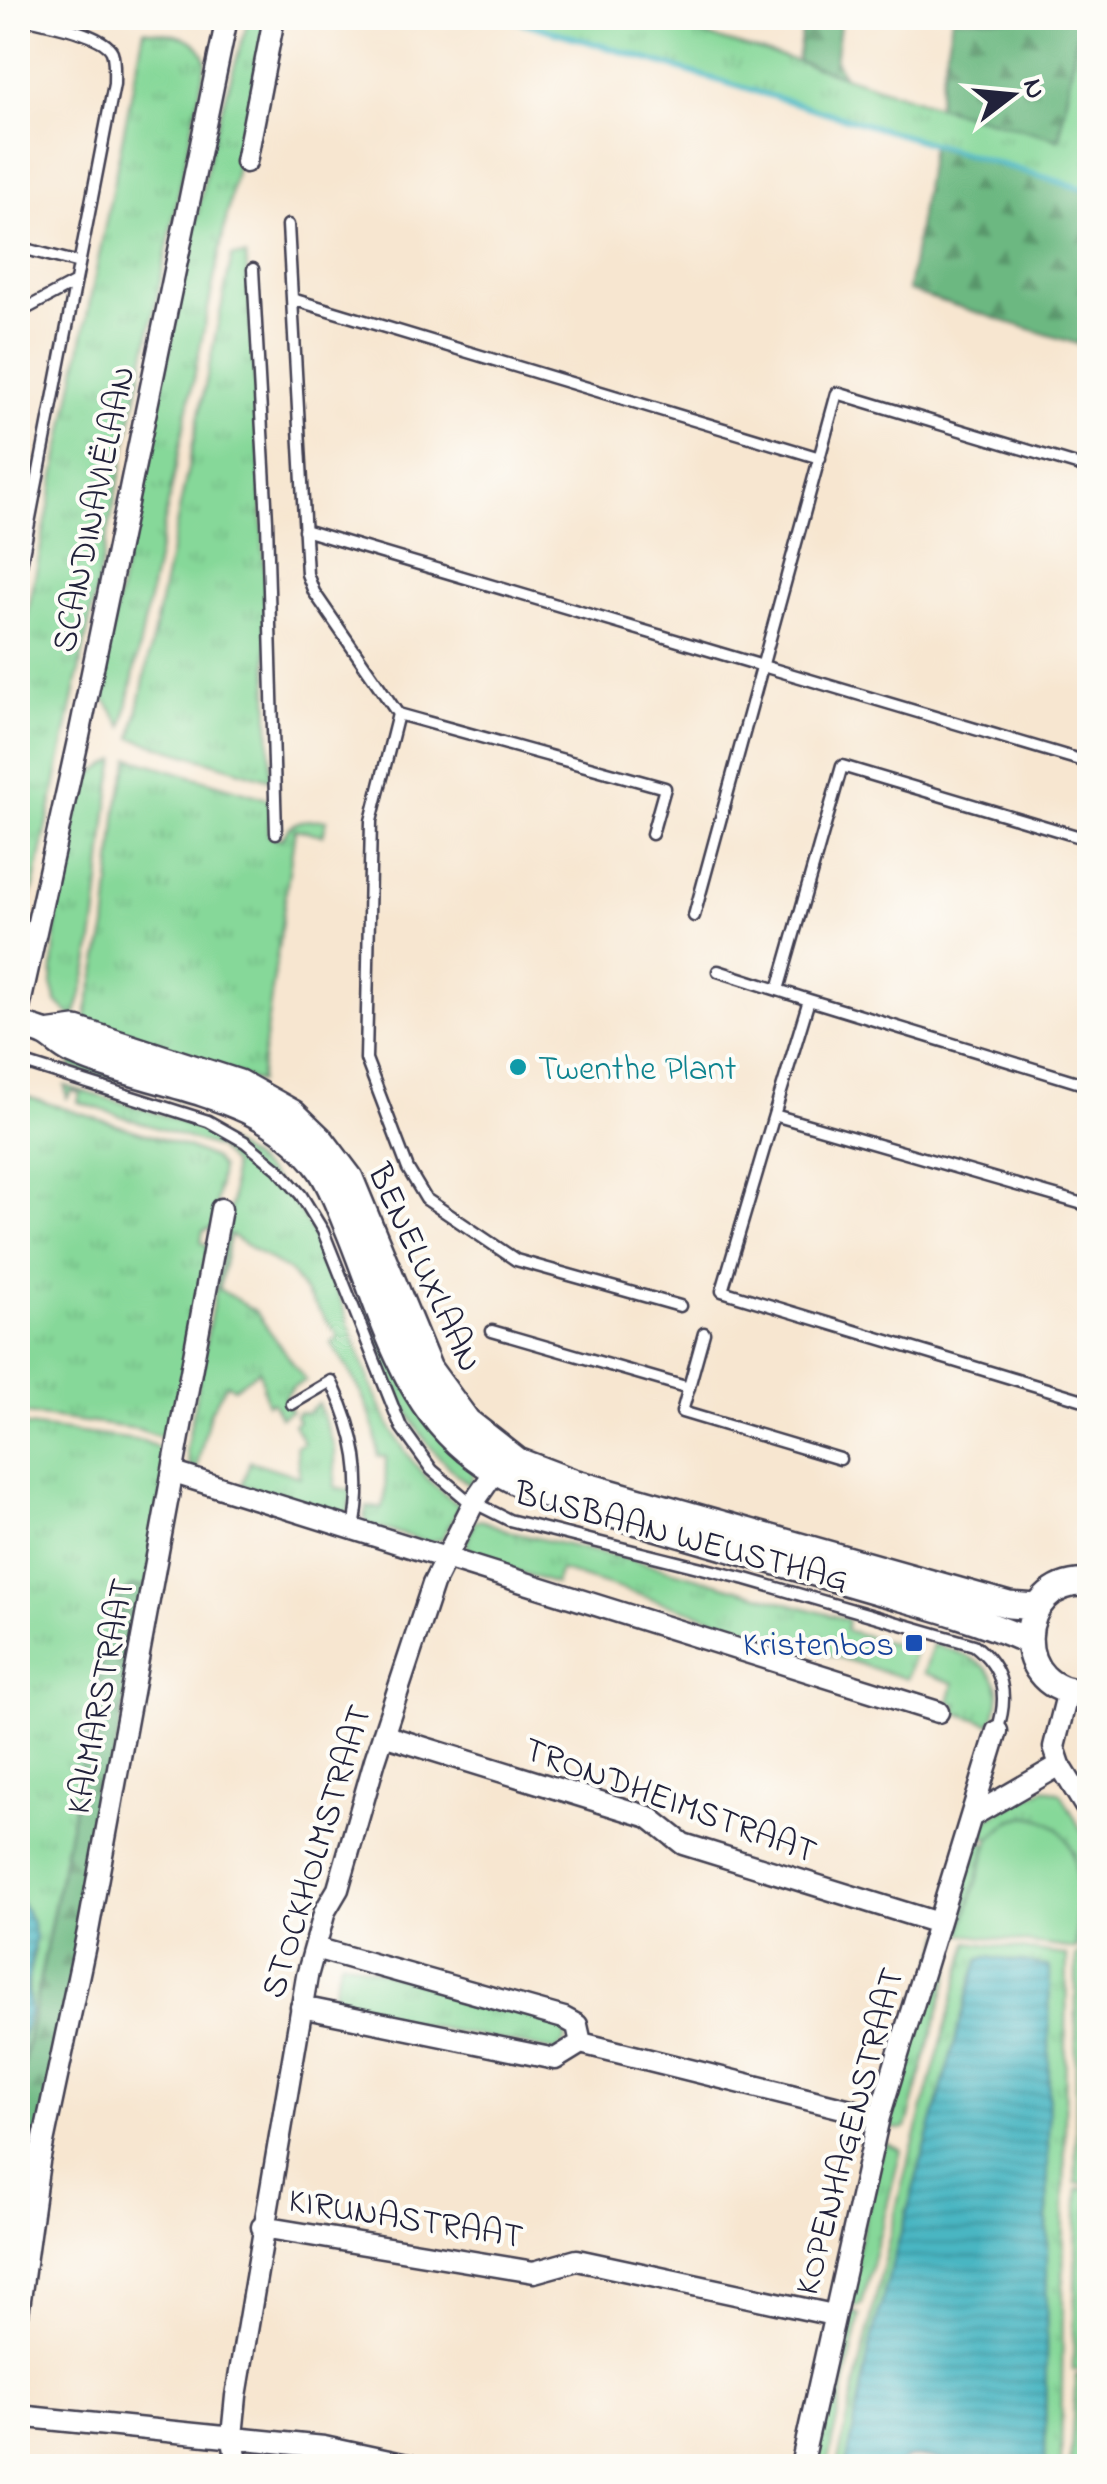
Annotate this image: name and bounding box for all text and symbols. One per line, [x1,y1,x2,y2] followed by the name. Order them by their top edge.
[962,45,1062,145] north arrow
[1010,74,1055,104] text: N
[40,362,151,658] street label: SCANDINAVIËLAAN
[538,1045,737,1096] place label: Twenthe Plant
[507,1056,529,1078] marker: Twenthe Plant
[352,1155,493,1381] street label: BENELUXLAAN
[507,1469,854,1608] street label: BUSBAAN WEUSTHAG
[55,1575,150,1819] street label: KALMARSTRAAT
[743,1621,894,1672] place label: Kristenbos
[903,1632,925,1654] marker: Kristenbos
[249,1699,387,2005] street label: STOCKHOLMSTRAAT
[516,1726,823,1879] street label: TRONDHEIMSTRAAT
[783,1963,920,2301] street label: KOPENHAGENSTRAAT
[284,2177,526,2264] street label: KIRUNASTRAAT

